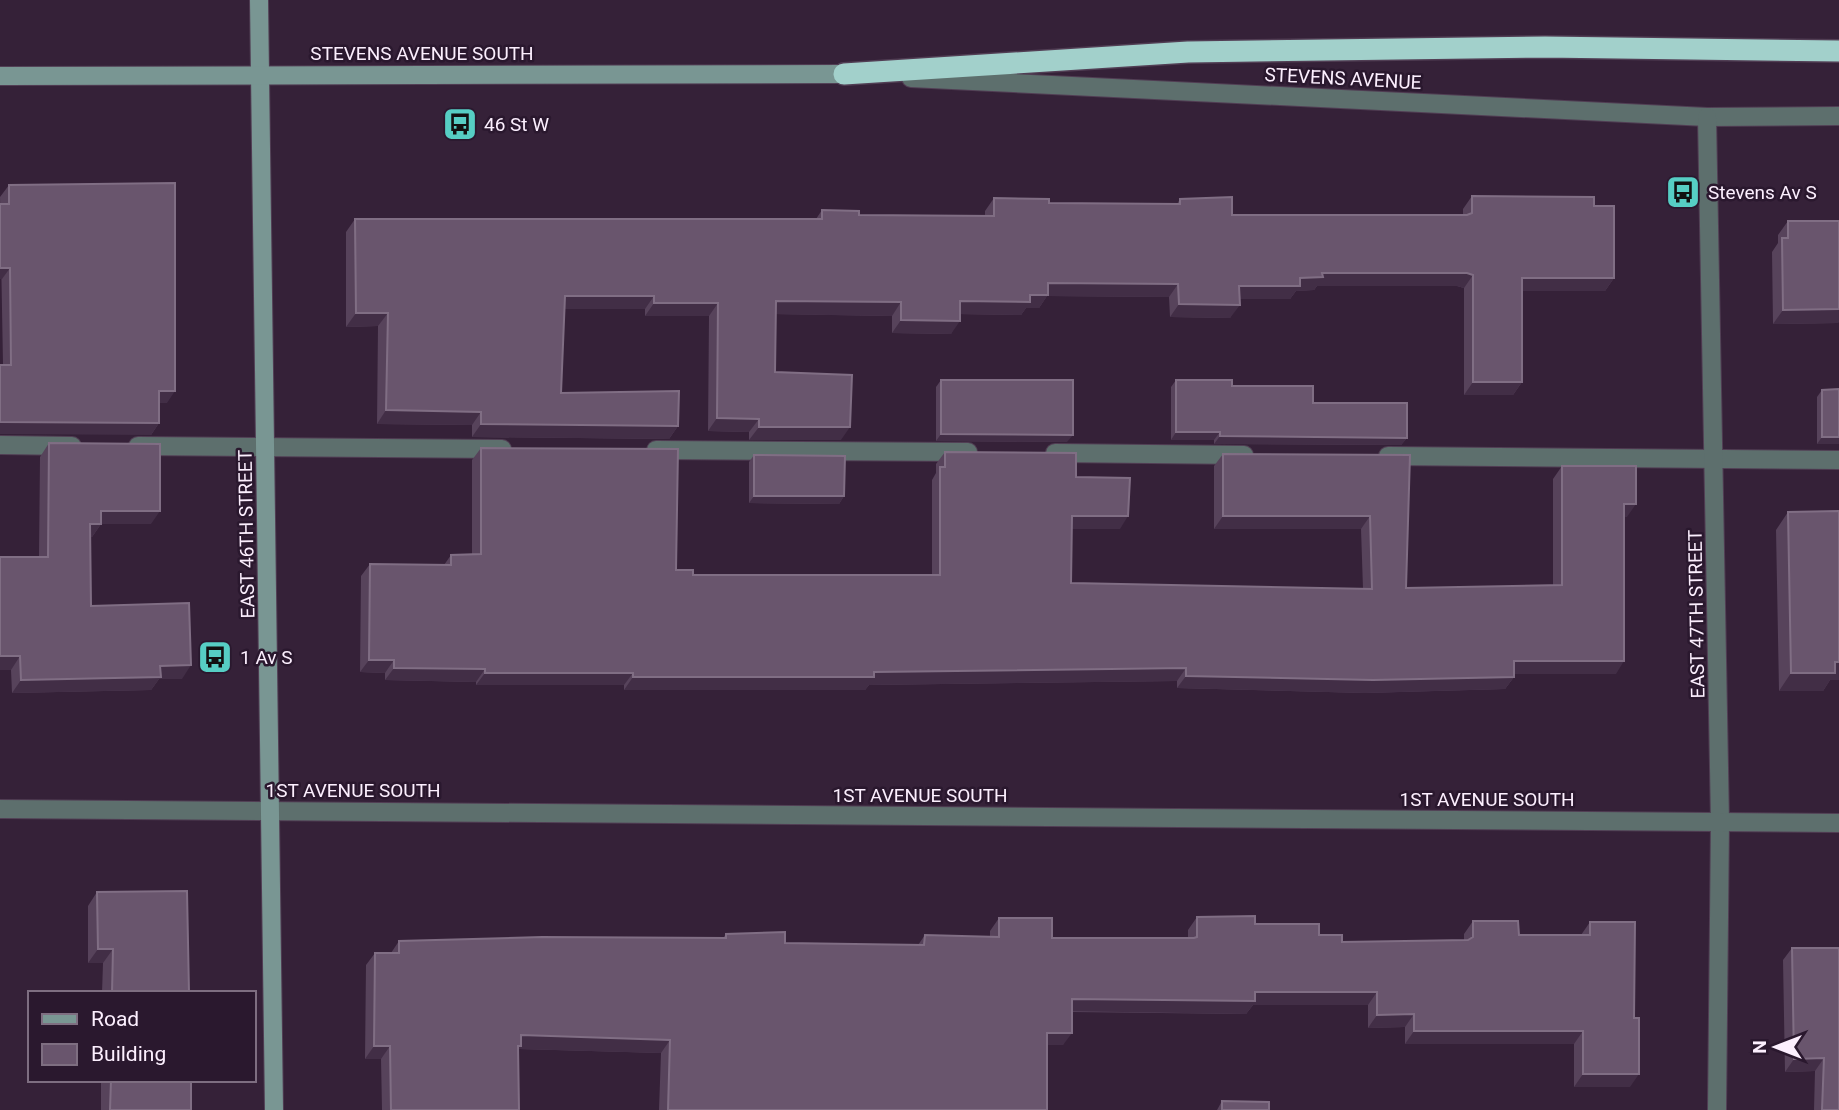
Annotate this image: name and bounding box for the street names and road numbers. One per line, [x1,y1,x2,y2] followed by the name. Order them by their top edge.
[310,42,534,65] street label: STEVENS AVENUE SOUTH
[1264,63,1422,94] street label: STEVENS AVENUE
[234,450,259,618] street label: EAST 46TH STREET
[1684,530,1709,698] street label: EAST 47TH STREET
[265,779,441,802] street label: 1ST AVENUE SOUTH
[832,784,1008,807] street label: 1ST AVENUE SOUTH
[1399,788,1575,811] street label: 1ST AVENUE SOUTH

